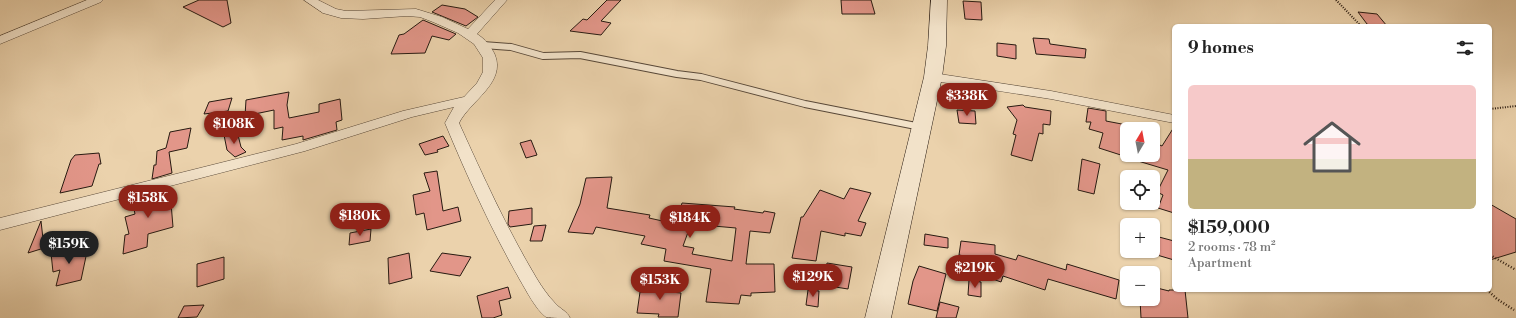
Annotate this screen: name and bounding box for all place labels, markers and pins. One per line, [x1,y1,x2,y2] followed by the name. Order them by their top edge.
[939,83,995,117] pin: $338K
[206,111,262,145] pin: $108K
[120,185,176,219] pin: $158K
[332,203,388,237] pin: $180K
[662,205,718,239] pin: $184K
[41,231,97,265] pin: $159K
[947,255,1003,289] pin: $219K
[785,264,841,298] pin: $129K
[632,267,688,301] pin: $153K

